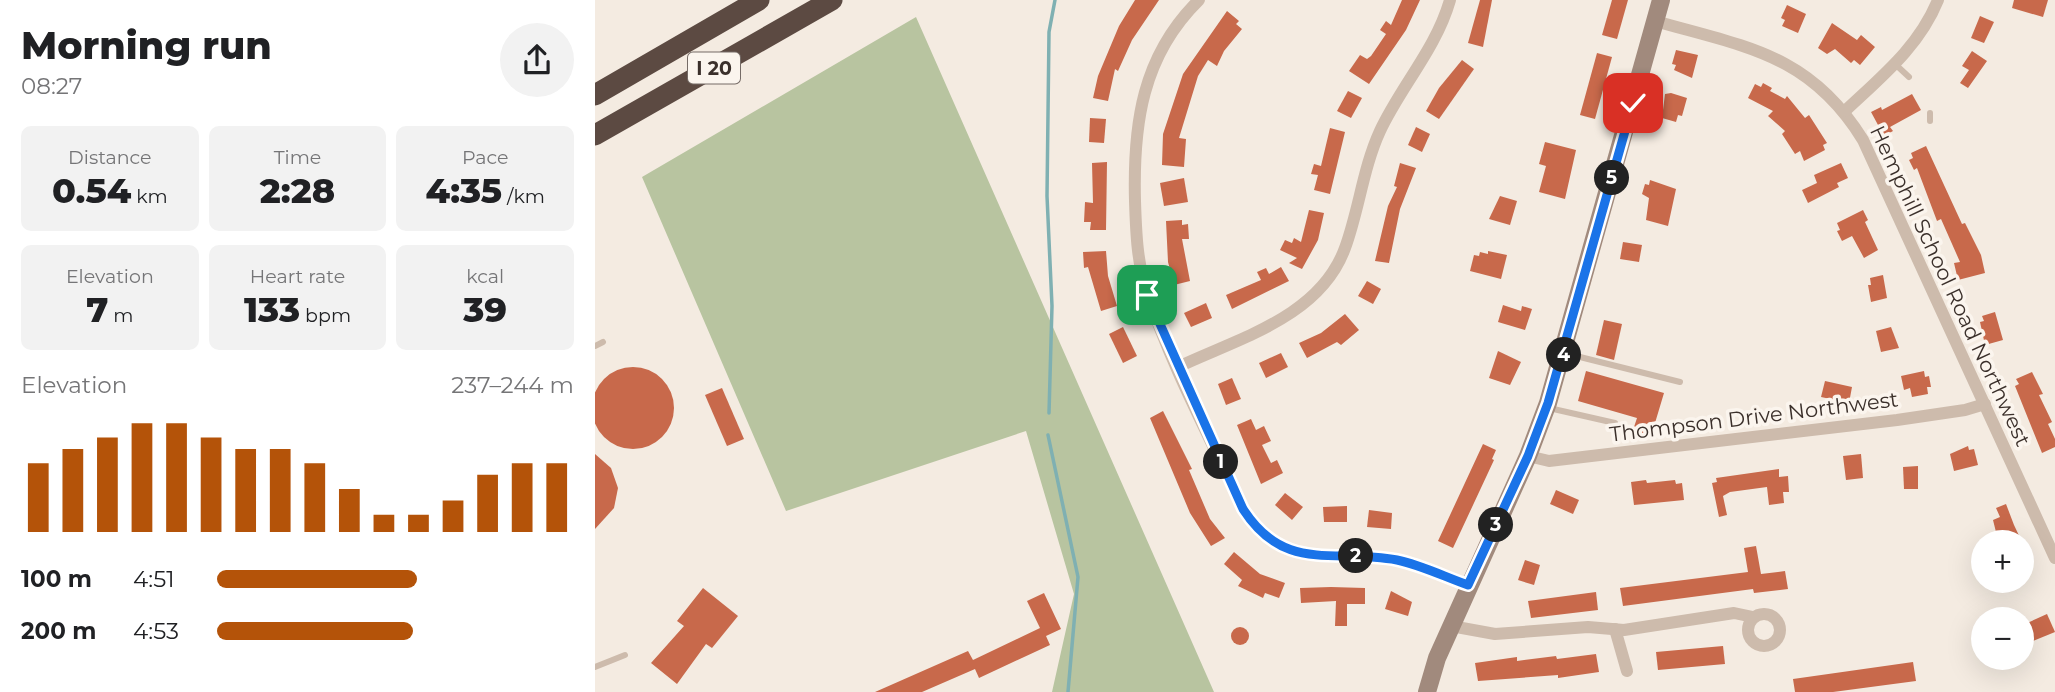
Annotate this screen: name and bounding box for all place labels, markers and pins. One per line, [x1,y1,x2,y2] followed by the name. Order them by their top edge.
[1603,73,1663,133] pin
[1595,160,1629,196] pin: 5
[1117,265,1177,325] pin
[1546,338,1581,372] pin: 4
[1203,444,1239,480] pin: 1
[1479,508,1513,542] pin: 3
[1339,538,1373,574] pin: 2

